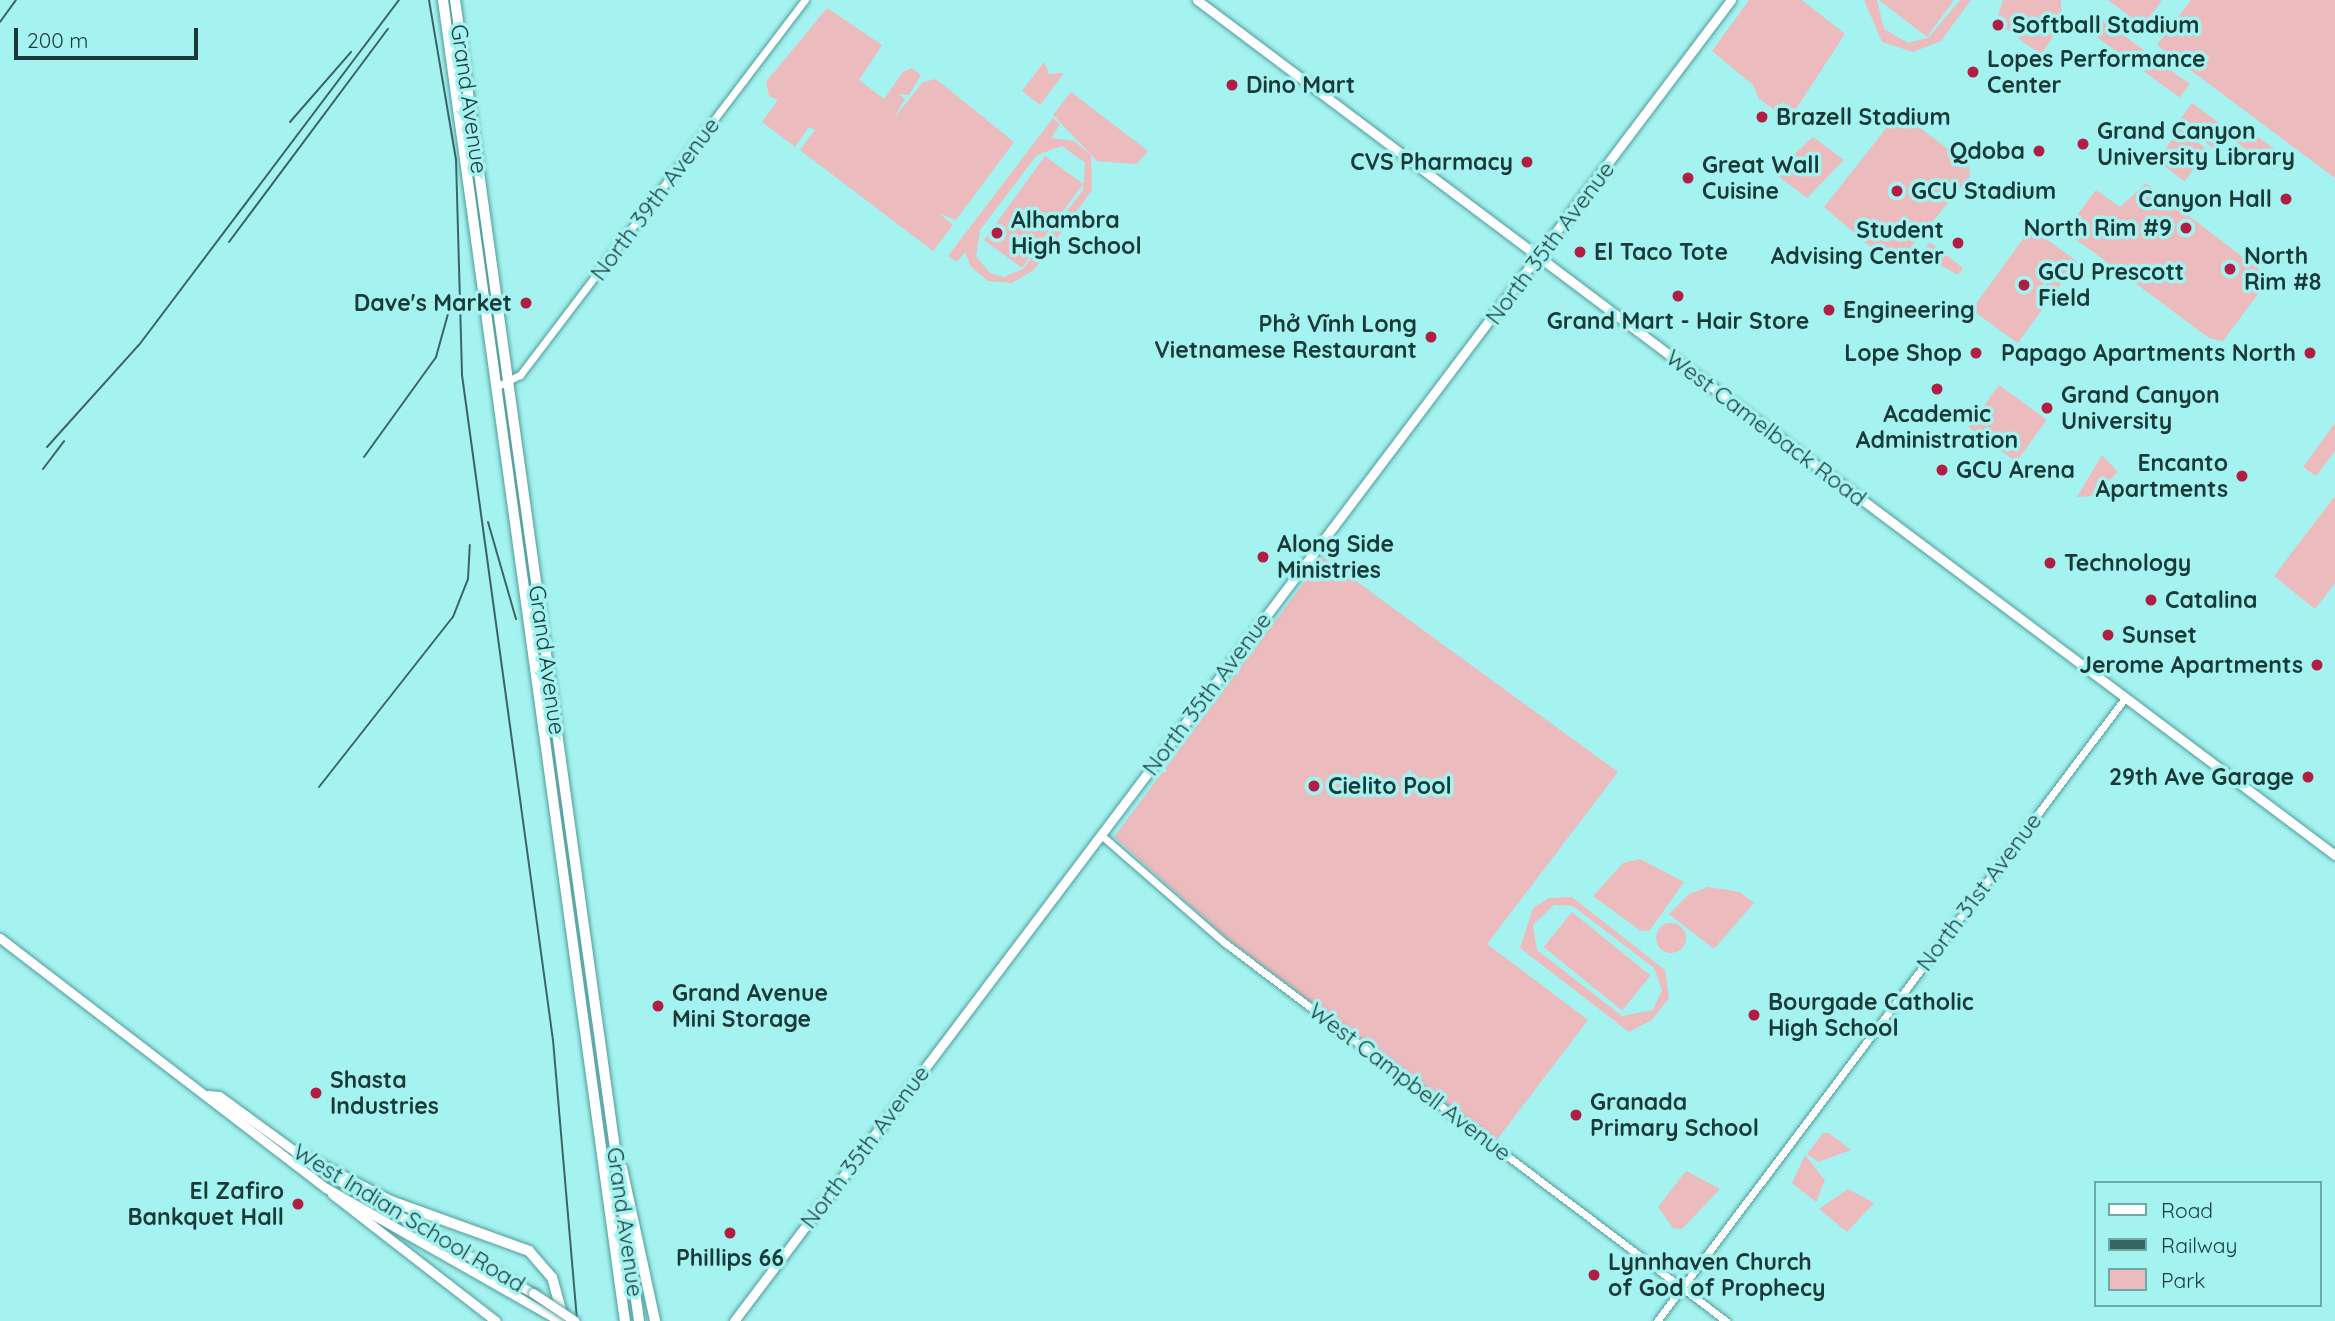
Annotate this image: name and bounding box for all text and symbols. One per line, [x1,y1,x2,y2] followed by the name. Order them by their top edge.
[2012,11,2200,39] place label: Softball Stadium
[18,14,201,58] scale bar
[1990,17,2006,33] marker: Softball Stadium
[445,22,493,176] street label: Grand Avenue
[27,27,89,53] text: 200 m
[1987,45,2206,99] place label: Lopes Performance Center
[1965,64,1981,80] marker: Lopes Performance Center
[1246,71,1355,99] place label: Dino Mart
[1224,77,1240,93] marker: Dino Mart
[1776,103,1951,131] place label: Brazell Stadium
[1754,109,1770,125] marker: Brazell Stadium
[585,112,725,286] street label: North 39th Avenue
[2097,117,2295,171] place label: Grand Canyon University Library
[2075,136,2091,152] marker: Grand Canyon University Library
[1950,137,2025,165] place label: Qdoba
[2031,143,2047,159] marker: Qdoba
[1350,148,1513,176] place label: CVS Pharmacy
[1702,151,1820,205] place label: Great Wall Cuisine
[1519,154,1535,170] marker: CVS Pharmacy
[1480,156,1620,330] street label: North 35th Avenue
[1680,170,1696,186] marker: Great Wall Cuisine
[1911,177,2056,205] place label: GCU Stadium
[1889,183,1905,199] marker: GCU Stadium
[2138,185,2272,213] place label: Canyon Hall
[2278,191,2294,207] marker: Canyon Hall
[1011,206,1142,260] place label: Alhambra High School
[2024,214,2172,242] place label: North Rim #9
[1771,216,1944,270] place label: Student Advising Center
[2178,220,2194,236] marker: North Rim #9
[989,225,1005,241] marker: Alhambra High School
[1950,235,1966,251] marker: Student Advising Center
[1594,238,1728,266] place label: El Taco Tote
[2244,242,2321,296] place label: North Rim #8
[1572,244,1588,260] marker: El Taco Tote
[2038,258,2184,312] place label: GCU Prescott Field
[2222,261,2238,277] marker: North Rim #8
[2016,277,2032,293] marker: GCU Prescott Field
[1670,288,1686,304] marker: Grand Mart - Hair Store
[354,289,512,317] place label: Dave's Market
[518,295,534,311] marker: Dave's Market
[1843,296,1975,324] place label: Engineering
[1821,302,1837,318] marker: Engineering
[1547,307,1809,335] place label: Grand Mart - Hair Store
[1154,310,1417,364] place label: Phở Vĩnh Long Vietnamese Restaurant
[1423,329,1439,345] marker: Phở Vĩnh Long Vietnamese Restaurant
[1844,339,1962,367] place label: Lope Shop
[2001,339,2296,367] place label: Papago Apartments North
[1661,344,1871,512] street label: West Camelback Road
[1968,345,1984,361] marker: Lope Shop
[2302,345,2318,361] marker: Papago Apartments North
[1929,381,1945,397] marker: Academic Administration
[2061,381,2220,435] place label: Grand Canyon University
[1856,400,2018,454] place label: Academic Administration
[2039,400,2055,416] marker: Grand Canyon University
[2096,449,2228,503] place label: Encanto Apartments
[1956,456,2075,484] place label: GCU Arena
[1934,462,1950,478] marker: GCU Arena
[2234,468,2250,484] marker: Encanto Apartments
[1277,530,1394,584] place label: Along Side Ministries
[1255,549,1271,565] marker: Along Side Ministries
[2064,549,2191,577] place label: Technology
[2042,555,2058,571] marker: Technology
[523,583,571,737] street label: Grand Avenue
[2165,586,2258,614] place label: Catalina
[2143,592,2159,608] marker: Catalina
[1137,607,1277,781] street label: North 35th Avenue
[2122,621,2197,649] place label: Sunset
[2100,627,2116,643] marker: Sunset
[2079,651,2303,679] place label: Jerome Apartments
[2309,657,2325,673] marker: Jerome Apartments
[2109,763,2294,791] place label: 29th Ave Garage
[2300,769,2316,785] marker: 29th Ave Garage
[1328,772,1452,800] place label: Cielito Pool
[1306,778,1322,794] marker: Cielito Pool
[1911,808,2047,976] street label: North 31st Avenue
[672,979,828,1033] place label: Grand Avenue Mini Storage
[1768,988,1974,1042] place label: Bourgade Catholic High School
[1303,997,1517,1167] street label: West Campbell Avenue
[650,998,666,1014] marker: Grand Avenue Mini Storage
[1746,1007,1762,1023] marker: Bourgade Catholic High School
[795,1060,935,1234] street label: North 35th Avenue
[330,1066,439,1120] place label: Shasta Industries
[308,1085,324,1101] marker: Shasta Industries
[1590,1088,1759,1142] place label: Granada Primary School
[1568,1107,1584,1123] marker: Granada Primary School
[288,1138,530,1298] street label: West Indian School Road
[601,1145,649,1299] street label: Grand Avenue
[127,1177,284,1231] place label: El Zafiro Bankquet Hall
[2094,1181,2321,1307] legend
[290,1196,306,1212] marker: El Zafiro Bankquet Hall
[2161,1197,2213,1223] text: Road
[722,1225,738,1241] marker: Phillips 66
[2161,1232,2237,1258] text: Railway
[676,1244,784,1272] place label: Phillips 66
[1608,1248,1826,1302] place label: Lynnhaven Church of God of Prophecy
[1586,1267,1602,1283] marker: Lynnhaven Church of God of Prophecy
[2161,1267,2205,1293] text: Park

